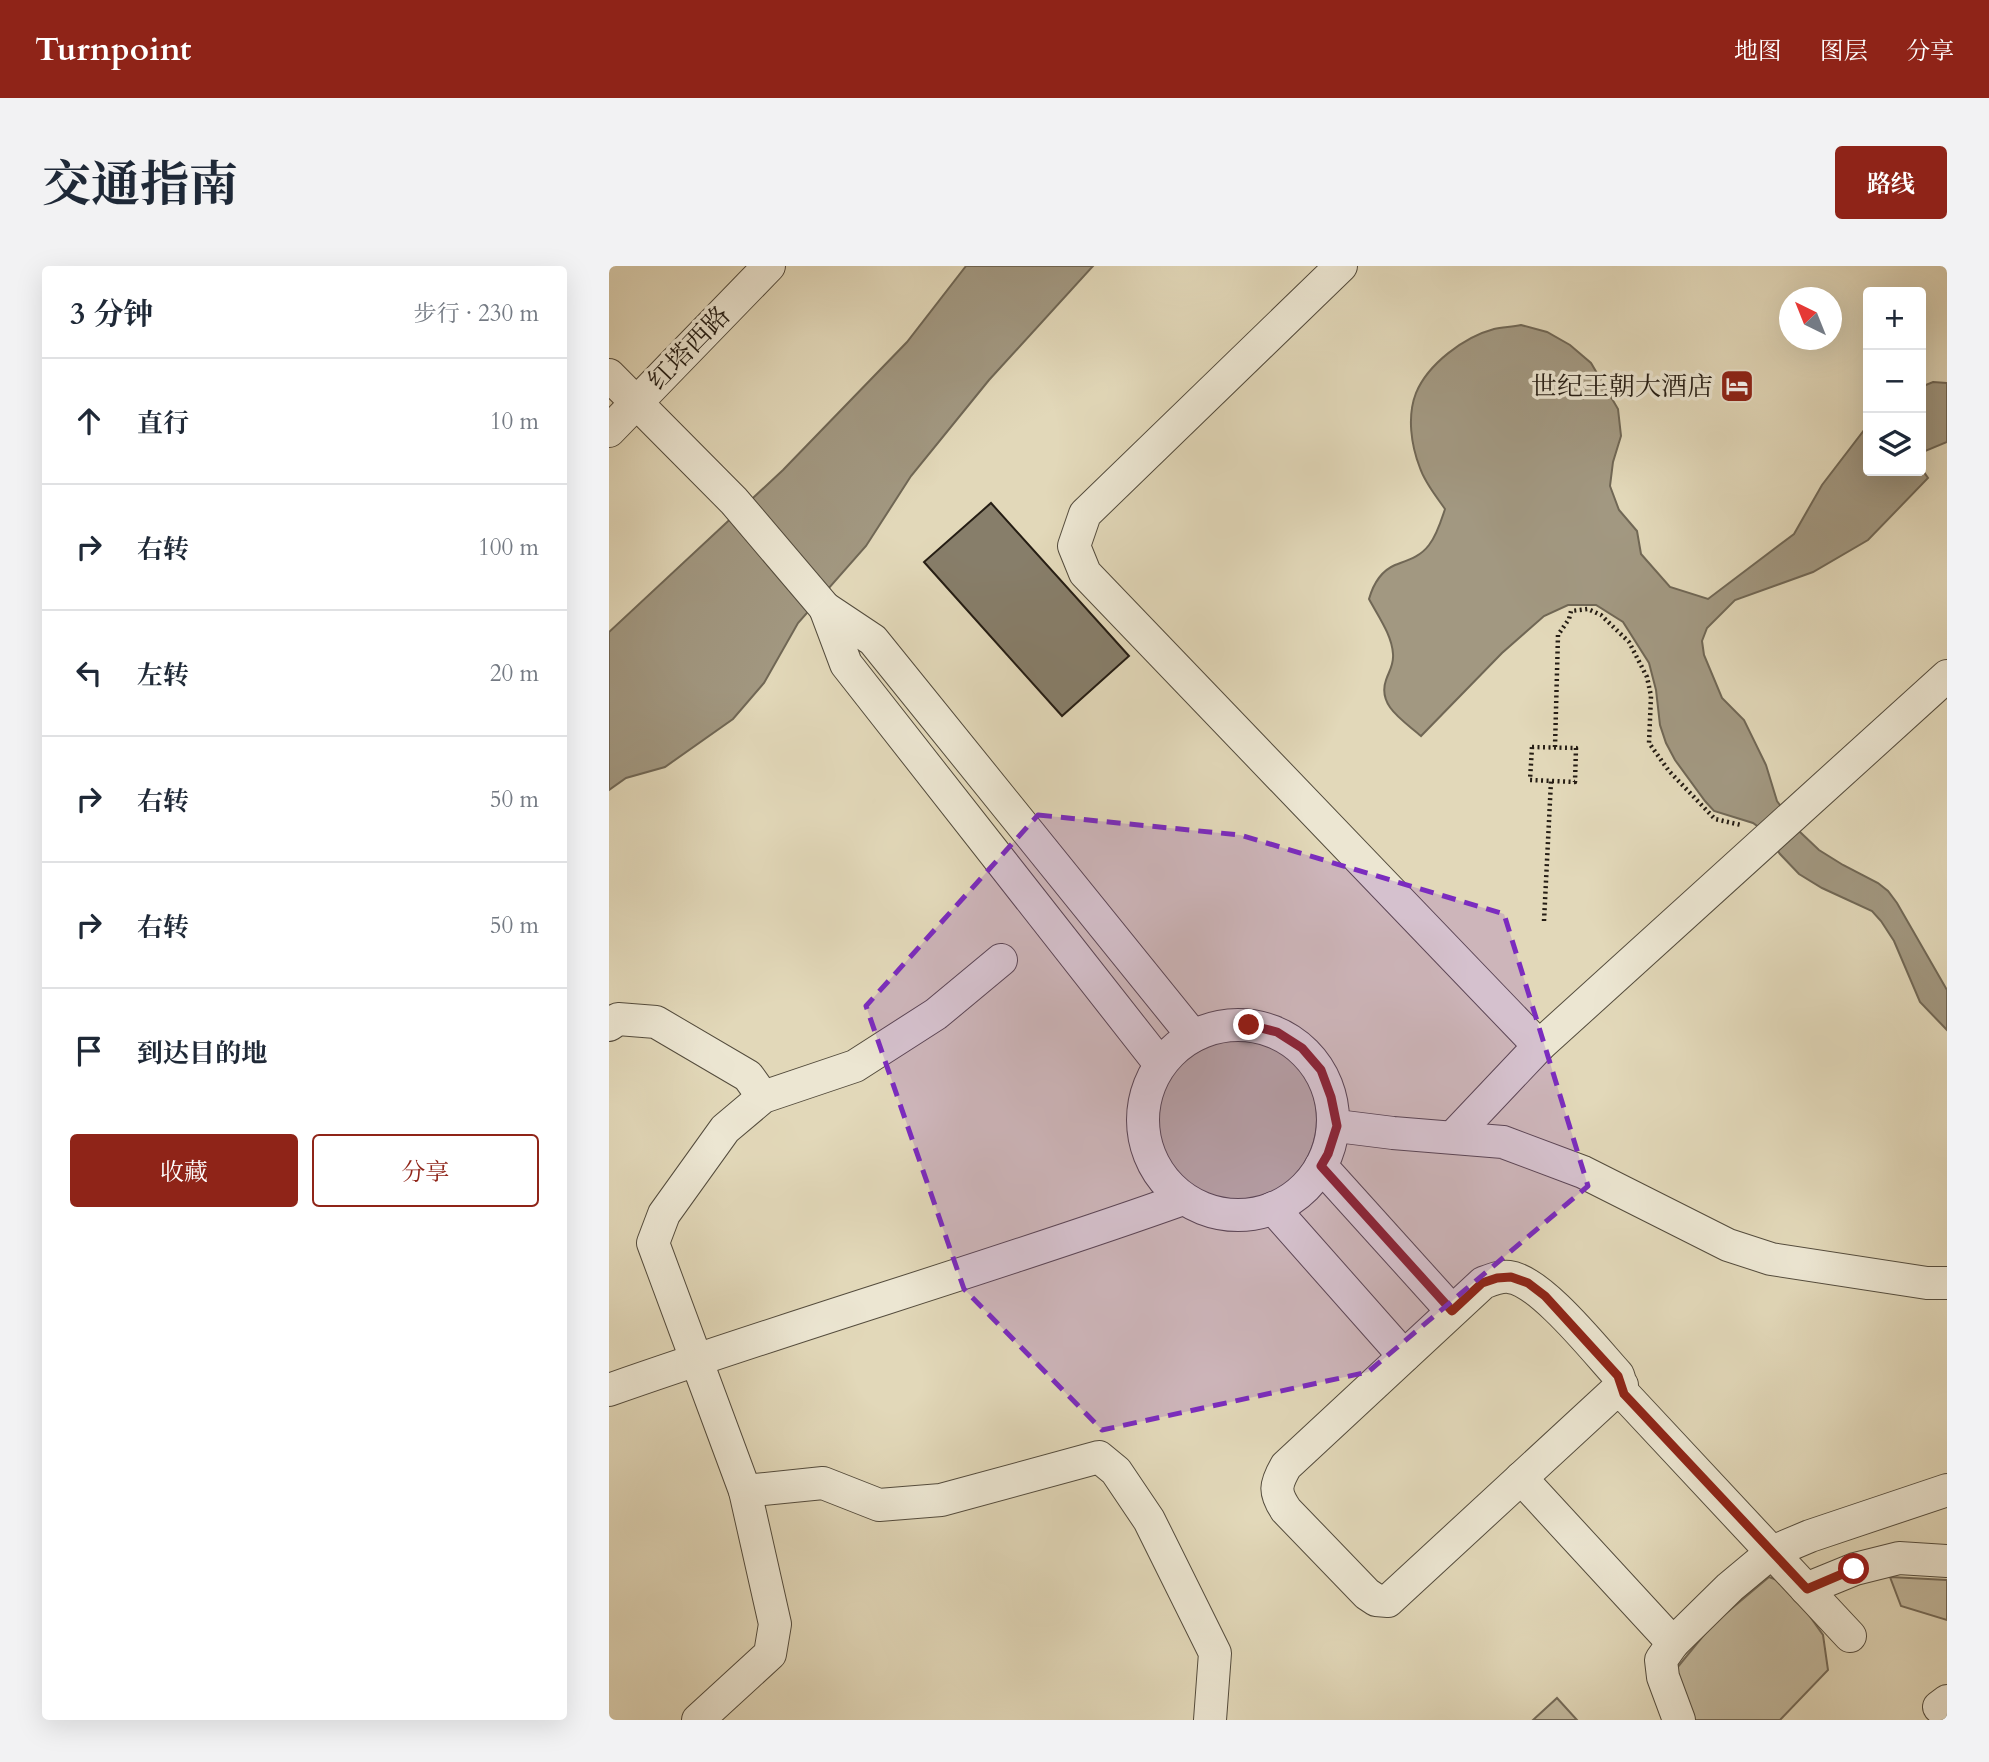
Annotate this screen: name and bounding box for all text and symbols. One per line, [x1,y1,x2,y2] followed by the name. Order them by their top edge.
[35,27,191,72] text: Turnpoint
[1734,35,1782,68] text: 地图
[1820,35,1868,68] text: 图层
[1906,35,1954,68] text: 分享
[1835,146,1947,219] button: 路线
[42,152,238,219] text: 交通指南
[1779,287,1842,350] north arrow
[1863,287,1926,476] map controls
[1863,287,1926,350] button: +
[70,294,153,335] text: 3 分钟
[414,298,539,329] text: 步行 · 230 m
[640,298,738,398] street label: 红塔西路
[1863,350,1926,413] button: −
[1718,367,1756,405] hotel icon: 世纪王朝大酒店
[1531,369,1713,404] place label: 世纪王朝大酒店
[70,402,108,440] icon: ahead
[137,406,189,441] text: 直行
[490,406,539,437] text: 10 m
[1863,413,1926,476] button: layers
[70,528,108,566] icon: right
[137,532,189,567] text: 右转
[478,532,539,563] text: 100 m
[70,654,108,692] icon: left
[137,658,189,693] text: 左转
[490,658,539,689] text: 20 m
[70,780,108,818] icon: right
[137,784,189,819] text: 右转
[490,784,539,815] text: 50 m
[70,906,108,944] icon: right
[137,910,189,945] text: 右转
[490,910,539,941] text: 50 m
[1233,1009,1264,1040] route end
[70,1032,108,1070] icon: arrive
[137,1036,267,1071] text: 到达目的地
[70,1134,298,1207] button: 收藏
[312,1134,539,1207] button: 分享
[1838,1553,1869,1584] route start

